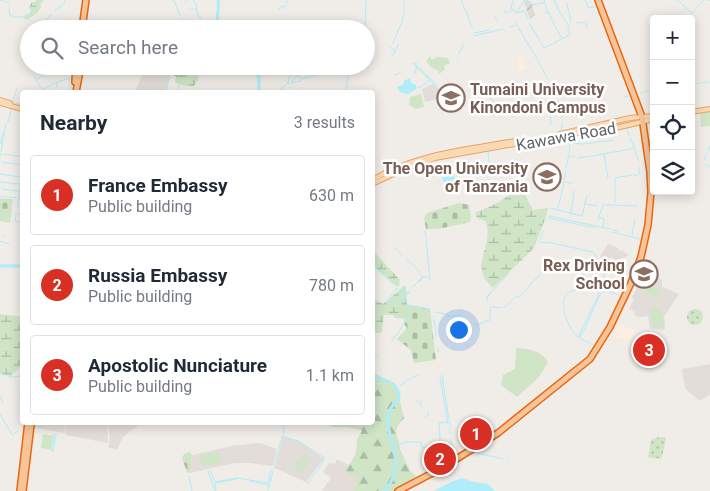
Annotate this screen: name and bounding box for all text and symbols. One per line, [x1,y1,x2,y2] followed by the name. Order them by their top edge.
[650,15,695,195] map controls
[650,15,695,60] button: +
[20,20,375,75] search box
[38,34,66,62] icon: search
[78,36,178,59] text: Search here
[650,60,695,105] button: −
[470,80,606,117] place label: Tumaini University Kinondoni Campus
[436,83,466,113] school or university icon: Tumaini University Kinondoni Campus
[650,105,695,150] button: locate
[40,111,107,135] text: Nearby
[294,113,355,132] text: 3 results
[515,118,617,155] street label: Kawawa Road
[650,150,695,195] button: layers
[383,159,529,196] place label: The Open University of Tanzania
[532,162,562,192] school or university icon: The Open University of Tanzania
[88,174,228,197] text: France Embassy
[52,186,62,205] text: 1
[309,186,354,205] text: 630 m
[88,197,192,216] text: Public building
[543,256,625,293] place label: Rex Driving School
[629,259,659,289] school or university icon: Rex Driving School
[88,264,227,287] text: Russia Embassy
[52,276,62,295] text: 2
[309,276,354,295] text: 780 m
[88,287,192,306] text: Public building
[446,317,472,343] your location
[633,331,665,369] pin: 3
[88,354,267,377] text: Apostolic Nunciature
[52,366,62,385] text: 3
[306,366,354,385] text: 1.1 km
[88,377,192,396] text: Public building
[460,415,492,453] pin: 1
[424,440,456,478] pin: 2

